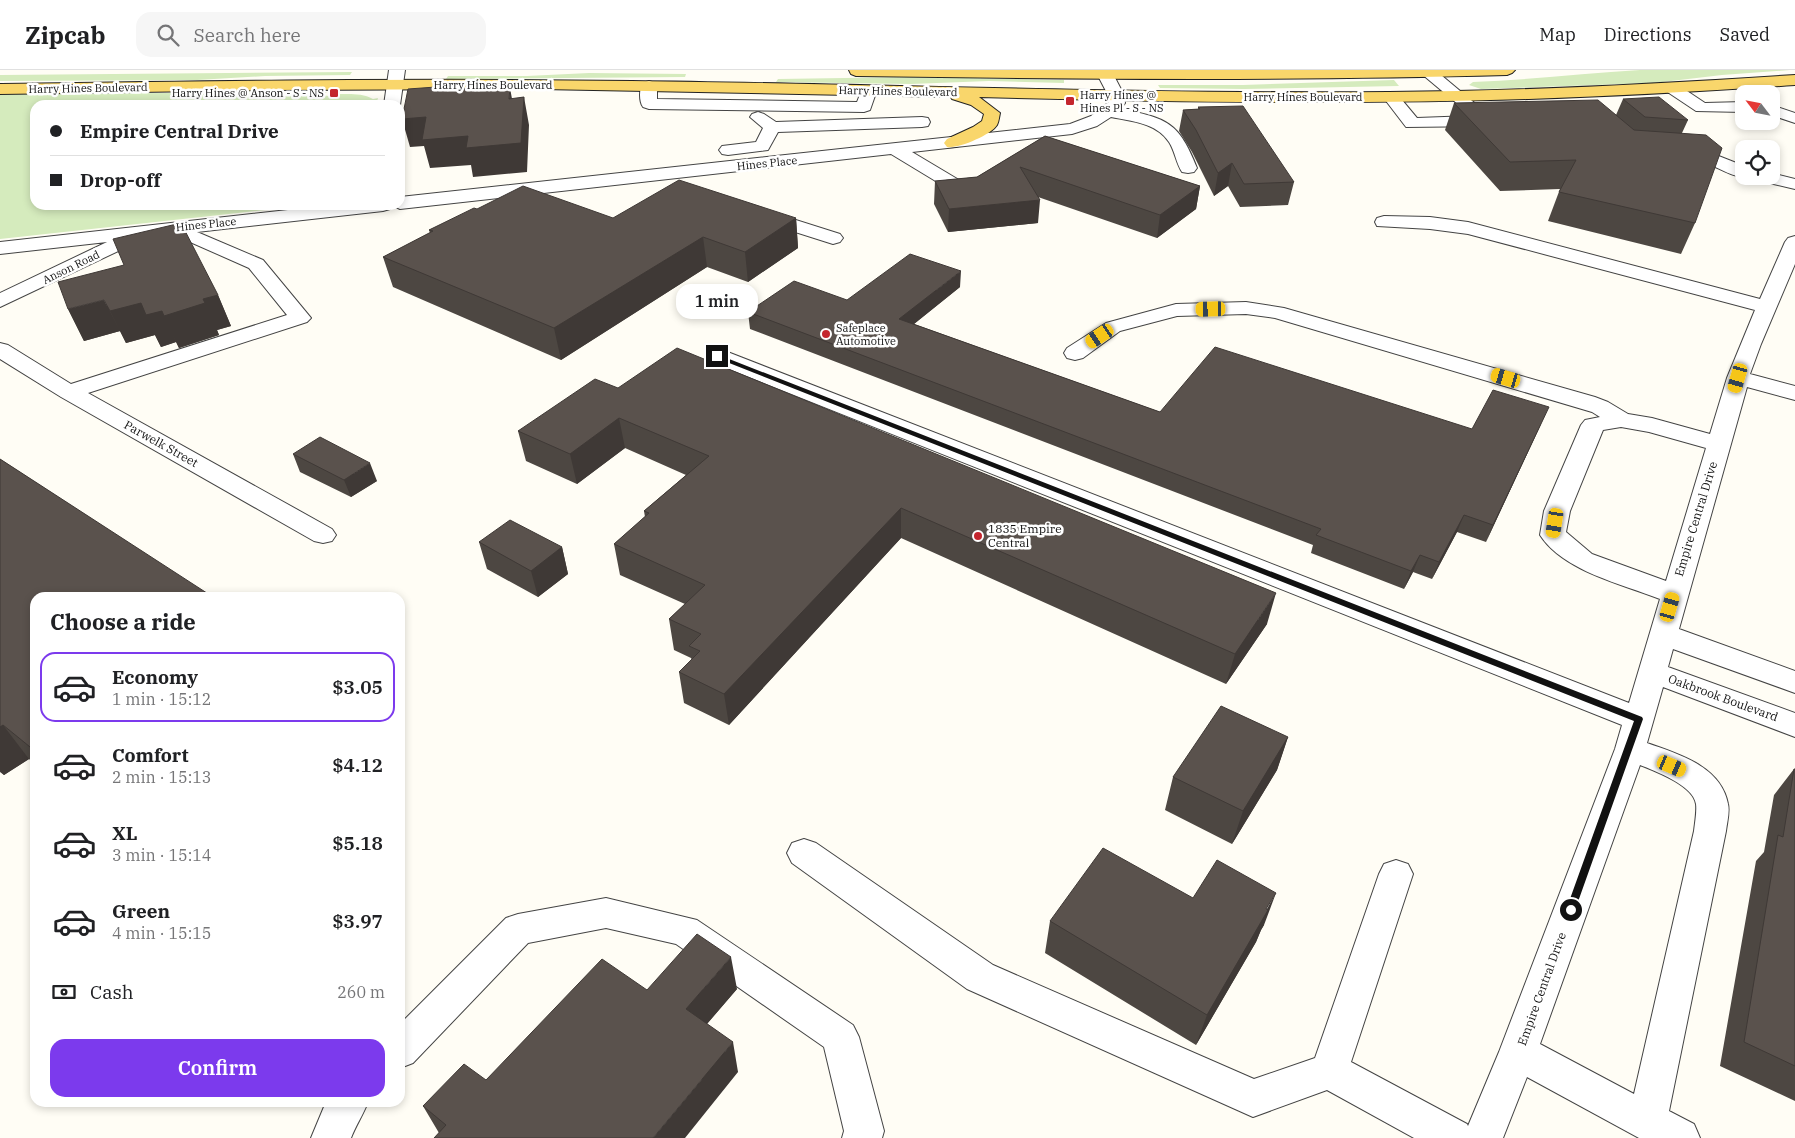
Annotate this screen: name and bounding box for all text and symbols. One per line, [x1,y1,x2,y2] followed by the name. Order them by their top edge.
[136,12,486,57] search box
[25,19,106,51] text: Zipcab
[154,21,182,49] icon: search
[194,23,301,47] text: Search here
[1539,23,1576,46] text: Map
[1604,23,1692,46] text: Directions
[1720,23,1770,46] text: Saved
[433,78,553,92] street label: Harry Hines Boulevard
[28,80,148,96] street label: Harry Hines Boulevard
[838,83,958,99] street label: Harry Hines Boulevard
[1735,85,1780,130] north arrow
[1735,85,1780,185] map controls
[172,86,324,100] place label: Harry Hines @ Anson - S - NS
[328,87,340,99] marker: Harry Hines @ Anson - S - NS
[1080,88,1164,115] place label: Harry Hines @ Hines Pl - S - NS
[1243,90,1363,104] street label: Harry Hines Boulevard
[1064,95,1076,107] marker: Harry Hines @ Hines Pl - S - NS
[80,119,279,143] text: Empire Central Drive
[1735,140,1780,185] button: locate
[736,153,798,173] street label: Hines Place
[80,168,161,192] text: Drop-off
[175,214,237,234] street label: Hines Place
[40,247,102,287] street label: Anson Road
[676,284,758,318] callout: 1 min
[695,291,739,311] text: 1 min
[1195,301,1226,317] car
[836,321,896,348] place label: Safeplace Automotive
[1083,321,1116,351] car
[820,328,832,340] marker: Safeplace Automotive
[706,345,728,367] route end
[1726,362,1749,394] car
[1489,367,1522,389] car
[122,417,201,470] street label: Parwelk Street
[1671,460,1720,578] street label: Empire Central Drive
[1545,507,1564,539] car
[988,521,1062,550] place label: 1835 Empire Central
[972,530,984,542] marker: 1835 Empire Central
[1658,591,1681,623] car
[50,607,196,636] text: Choose a ride
[52,665,97,710] icon: car
[112,665,198,689] text: Economy
[1666,671,1780,724] street label: Oakbrook Boulevard
[332,675,383,699] text: $3.05
[112,689,211,709] text: 1 min · 15:12
[52,743,97,788] icon: car
[112,743,189,767] text: Comfort
[332,753,383,777] text: $4.12
[1655,753,1688,779] car
[112,767,211,787] text: 2 min · 15:13
[52,821,97,866] icon: car
[112,821,138,845] text: XL
[332,831,383,855] text: $5.18
[112,845,211,865] text: 3 min · 15:14
[52,899,97,944] icon: car
[112,899,170,923] text: Green
[1560,899,1582,921] route start
[332,909,383,933] text: $3.97
[112,923,211,943] text: 4 min · 15:15
[1514,930,1569,1047] street label: Empire Central Drive
[50,978,78,1006] icon: cash
[90,980,134,1004] text: Cash
[337,982,385,1002] text: 260 m
[50,1039,385,1097] button: Confirm

